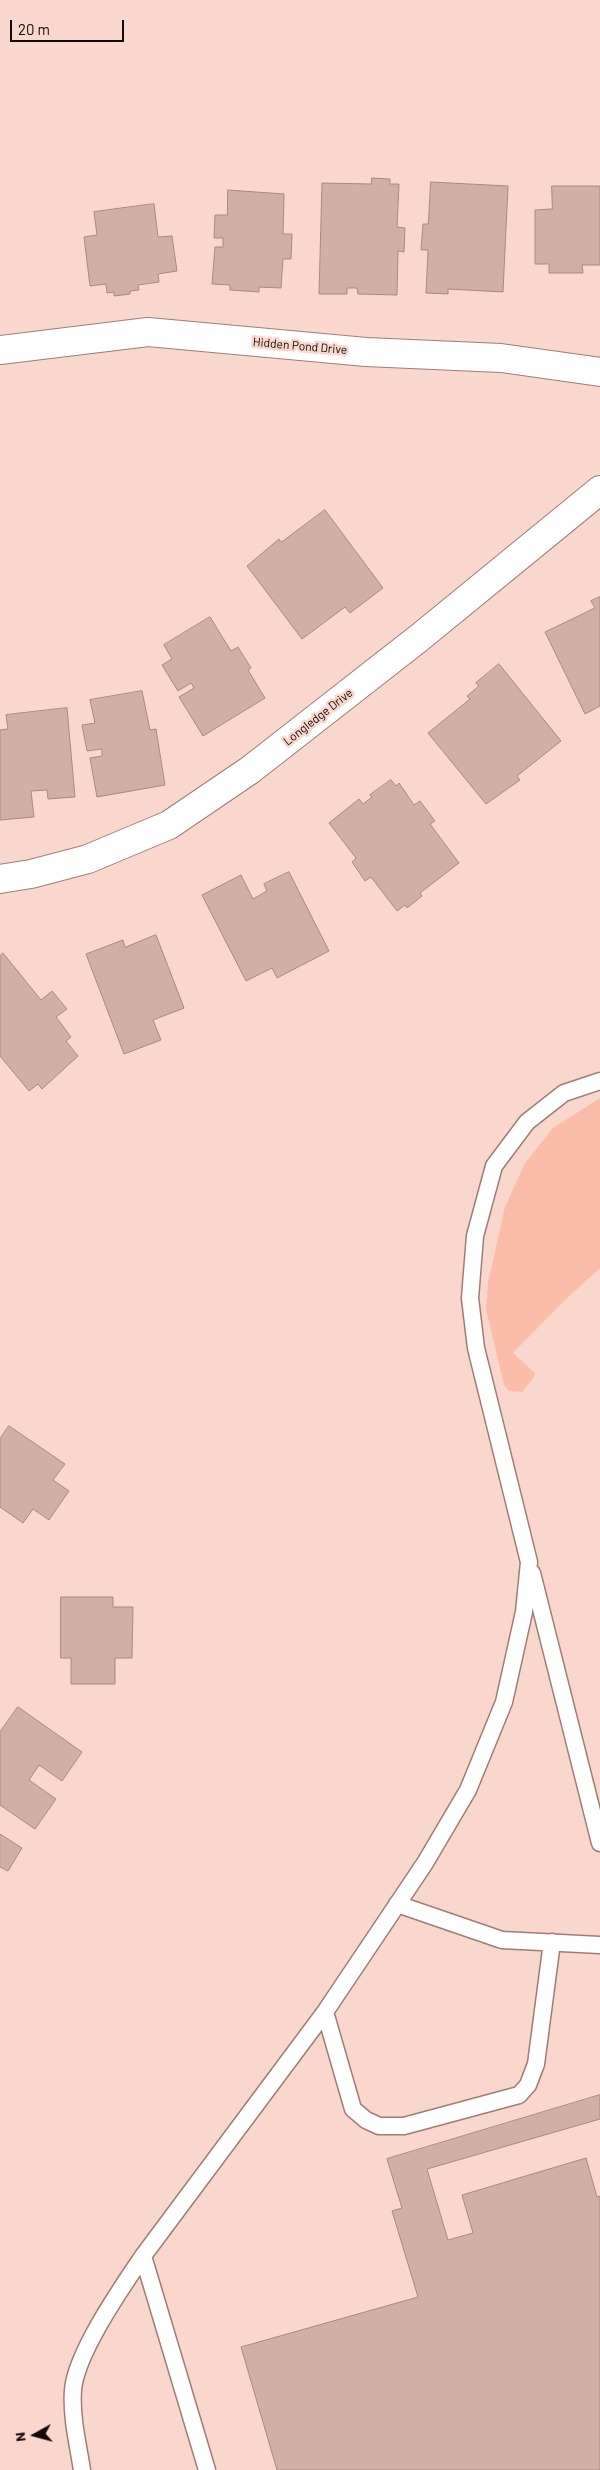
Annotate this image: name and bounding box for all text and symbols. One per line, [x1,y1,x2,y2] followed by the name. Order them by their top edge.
[12,10,126,42] scale bar
[18,20,50,38] text: 20 m
[252,335,348,357] street label: Hidden Pond Drive
[281,685,355,749] street label: Longledge Drive
[10,2410,60,2460] north arrow
[11,2431,29,2443] text: N

